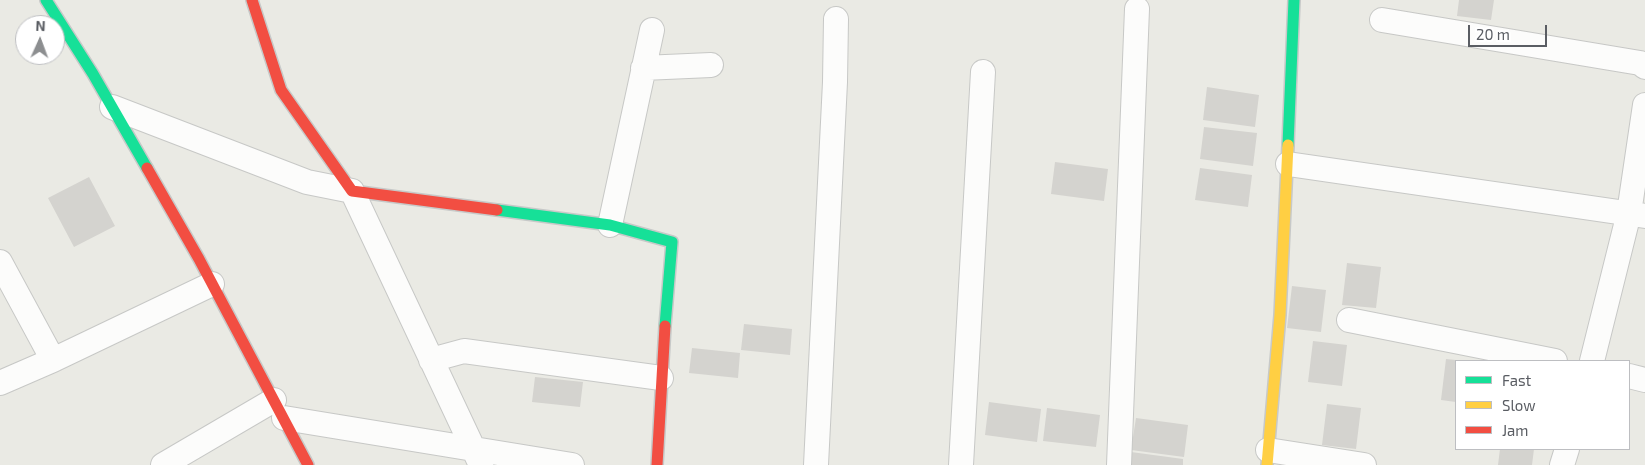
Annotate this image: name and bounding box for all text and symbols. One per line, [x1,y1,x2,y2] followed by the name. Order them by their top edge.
[15,15,65,65] north arrow
[1470,15,1549,47] scale bar
[35,17,46,34] text: N
[1476,25,1510,43] text: 20 m
[1455,360,1630,450] legend
[1502,371,1531,389] text: Fast
[1502,396,1536,414] text: Slow
[1502,421,1528,439] text: Jam

